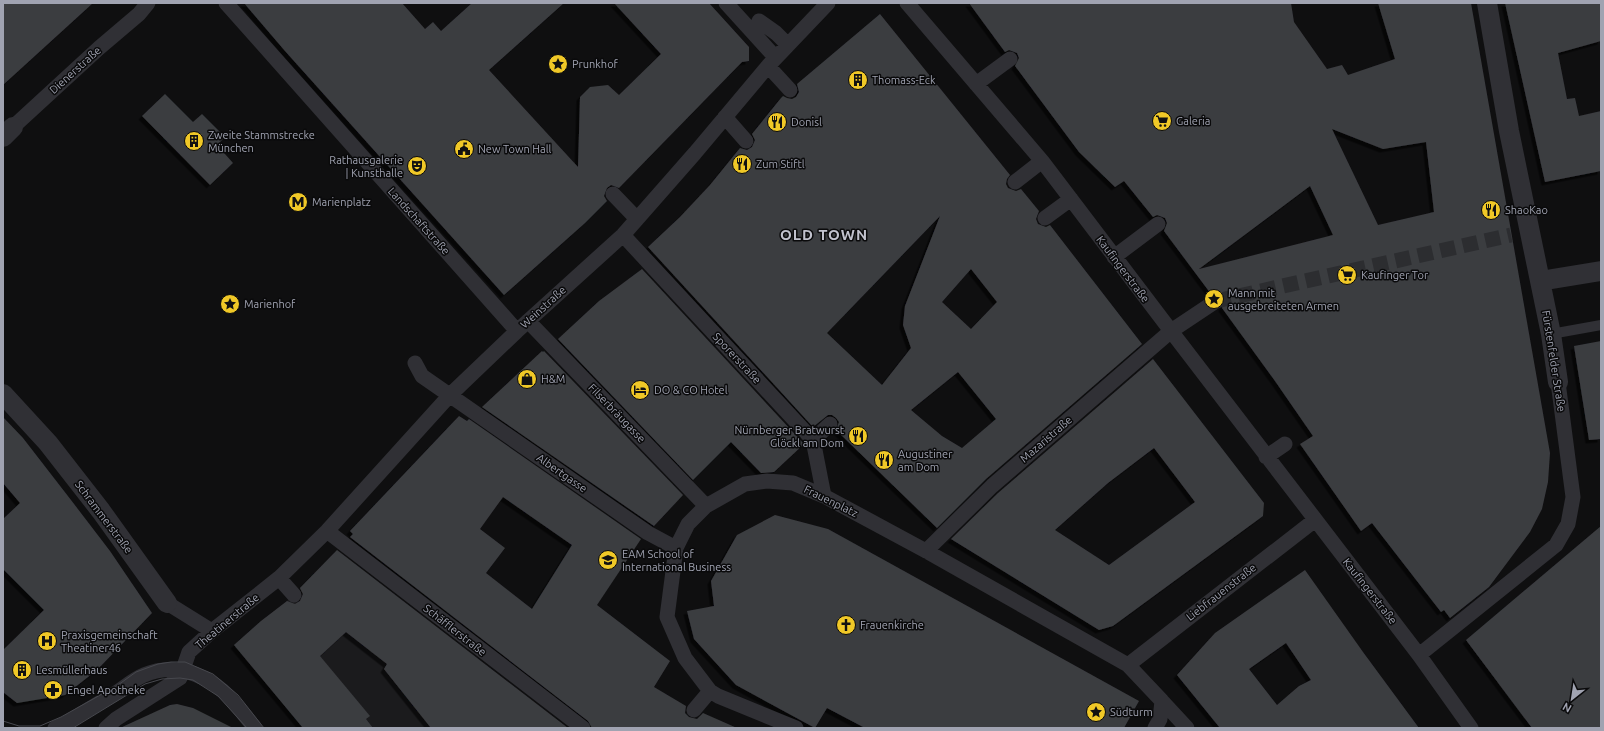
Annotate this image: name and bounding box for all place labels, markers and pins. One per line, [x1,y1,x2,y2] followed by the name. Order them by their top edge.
[547,53,569,75] place icon: Prunkhof
[572,58,619,70] place label: Prunkhof
[847,69,869,91] building icon: Thomass-Eck
[872,74,936,86] place label: Thomass-Eck
[1151,110,1173,132] supermarket icon: Galeria
[766,111,788,133] restaurant icon: Donisl
[1176,115,1210,127] place label: Galeria
[791,116,822,128] place label: Donisl
[208,129,315,154] place label: Zweite Stammstrecke München
[183,130,205,152] building icon: Zweite Stammstrecke München
[453,138,475,160] public building icon: New Town Hall
[478,143,552,155] place label: New Town Hall
[731,153,753,175] restaurant icon: Zum Stiftl
[329,154,403,179] place label: Rathausgalerie | Kunsthalle
[406,155,428,177] theatre icon: Rathausgalerie | Kunsthalle
[756,158,805,170] place label: Zum Stiftl
[287,191,309,213] metro station icon: Marienplatz
[312,196,371,208] place label: Marienplatz
[1480,199,1502,221] restaurant icon: ShaoKao
[1505,204,1548,216] place label: ShaoKao
[1336,264,1358,286] supermarket icon: Kaufinger Tor
[1361,269,1429,281] place label: Kaufinger Tor
[1228,287,1339,312] place label: Mann mit ausgebreiteten Armen
[1203,288,1225,310] place icon: Mann mit ausgebreiteten Armen
[219,293,241,315] place icon: Marienhof
[244,298,296,310] place label: Marienhof
[516,368,538,390] shop icon: H&M
[541,373,565,385] place label: H&M
[629,379,651,401] hotel icon: DO & CO Hotel
[654,384,728,396] place label: DO & CO Hotel
[734,424,845,449] place label: Nürnberger Bratwurst Glöckl am Dom
[847,425,869,447] restaurant icon: Nürnberger Bratwurst Glöckl am Dom
[898,448,953,473] place label: Augustiner am Dom
[873,449,895,471] restaurant icon: Augustiner am Dom
[622,548,731,573] place label: EAM School of International Business
[597,549,619,571] school or university icon: EAM School of International Business
[835,614,857,636] church icon: Frauenkirche
[860,619,924,631] place label: Frauenkirche
[61,629,158,654] place label: Praxisgemeinschaft Theatiner46
[36,630,58,652] hospital icon: Praxisgemeinschaft Theatiner46
[11,659,33,681] building icon: Lesmüllerhaus
[36,664,107,676] place label: Lesmüllerhaus
[42,679,64,701] pharmacy icon: Engel Apotheke
[67,684,145,696] place label: Engel Apotheke
[1085,701,1107,723] place icon: Südturm
[1110,706,1153,718] place label: Südturm

